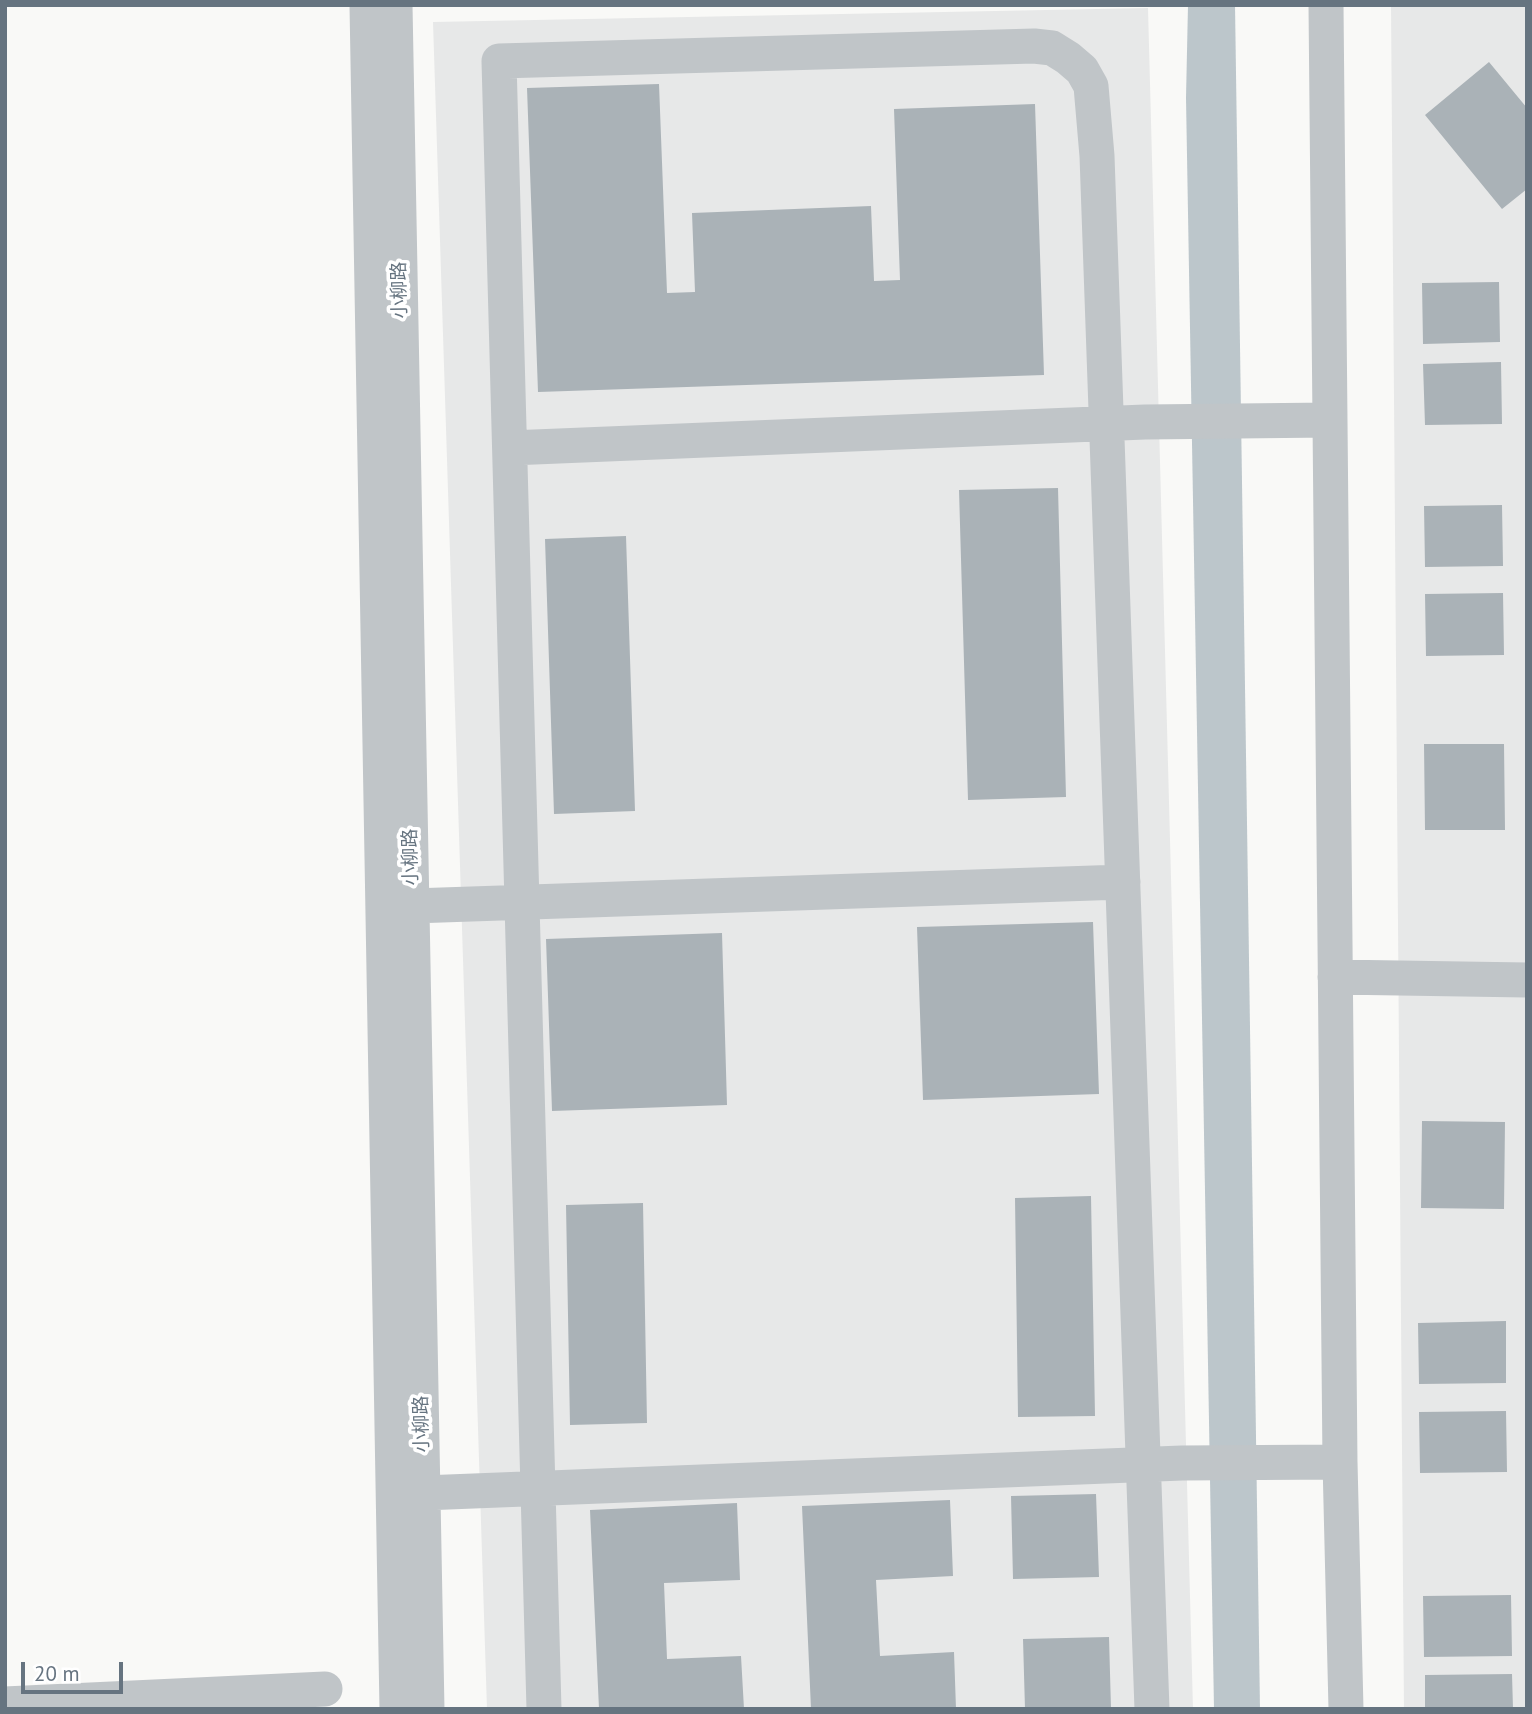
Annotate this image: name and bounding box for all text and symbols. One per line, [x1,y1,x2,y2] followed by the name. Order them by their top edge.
[388,261,412,319] street label: 小柳路
[399,828,423,886] street label: 小柳路
[410,1395,434,1453] street label: 小柳路
[24,1648,126,1692] scale bar
[34,1660,80,1687] text: 20 m

